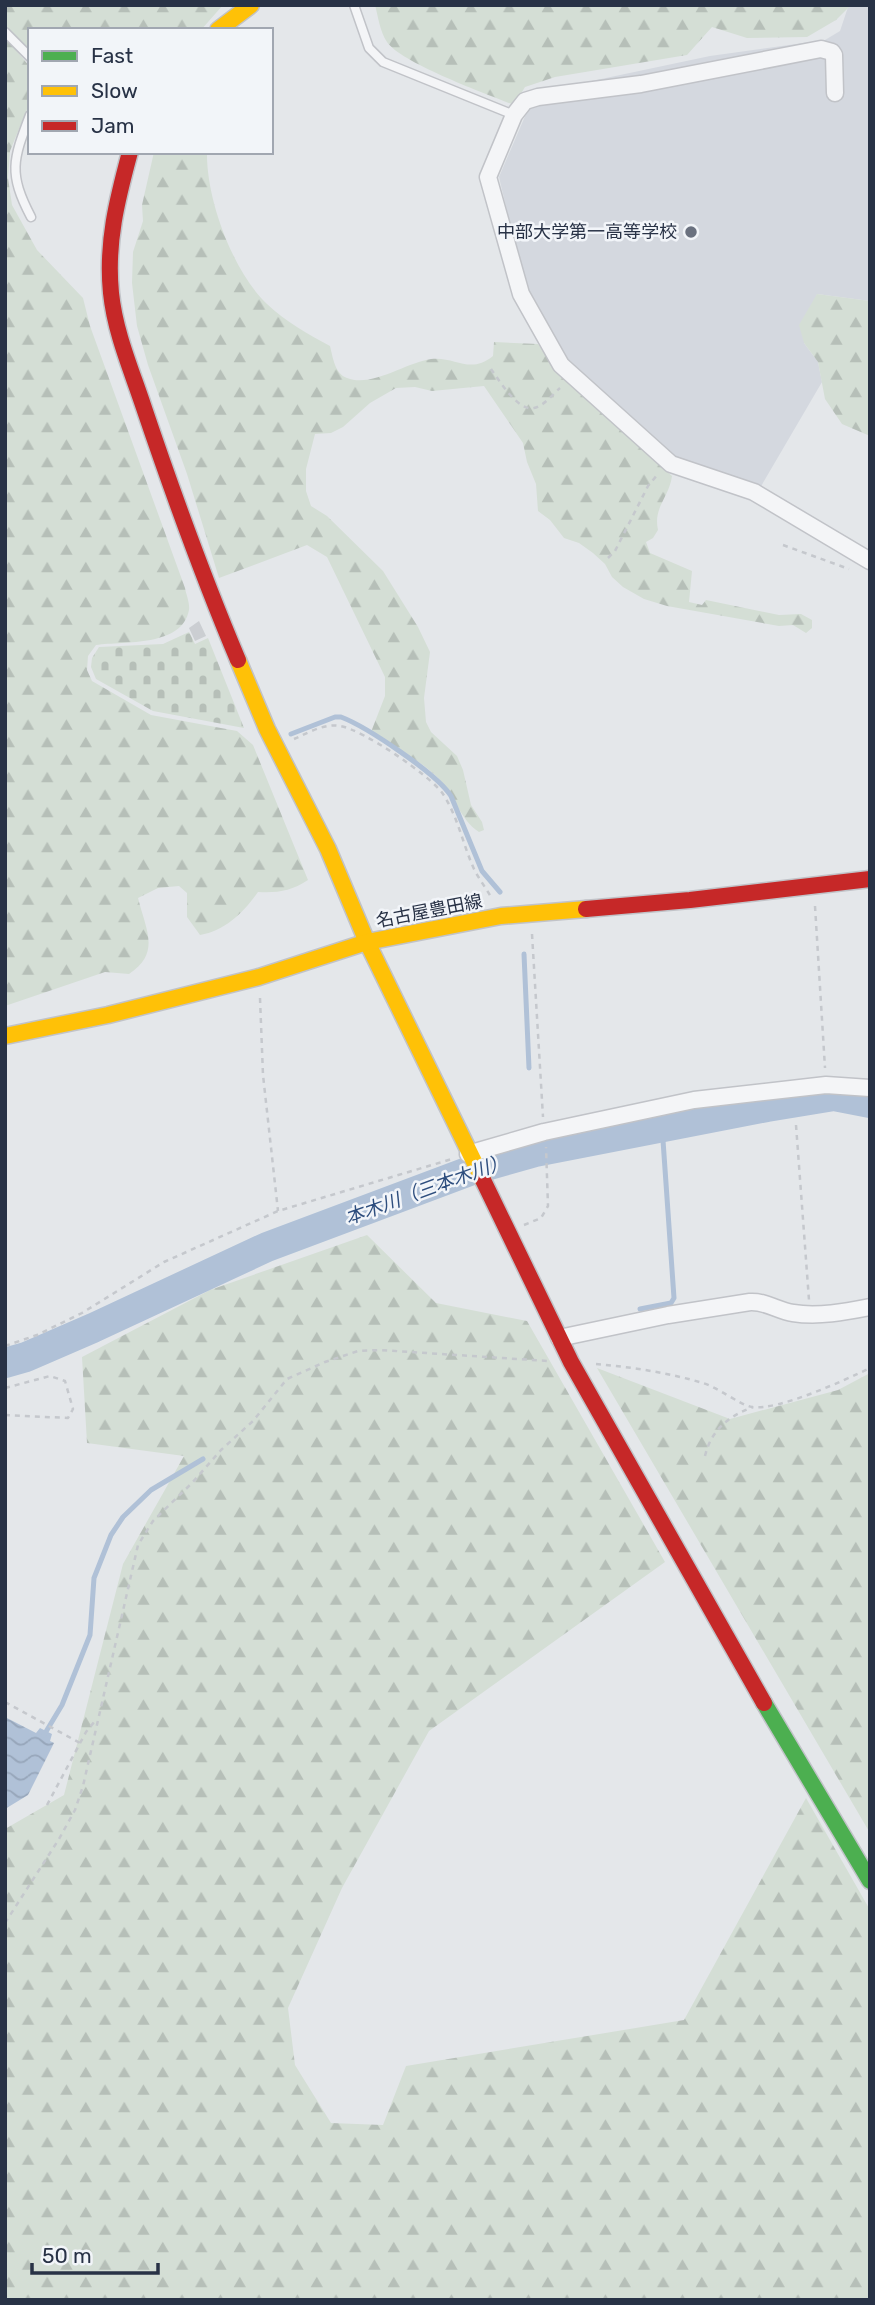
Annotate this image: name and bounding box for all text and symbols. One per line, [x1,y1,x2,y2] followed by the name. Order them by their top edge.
[28,28,273,154] legend
[91,43,133,68] text: Fast
[91,78,138,103] text: Slow
[91,113,135,138] text: Jam
[497,221,677,243] place label: 中部大学第一高等学校
[683,224,699,240] marker: 中部大学第一高等学校
[374,890,484,932] street label: 名古屋豊田線
[342,1149,510,1230] water label: 本木川（三本木川）
[32,2232,158,2276] scale bar
[42,2243,92,2268] text: 50 m

